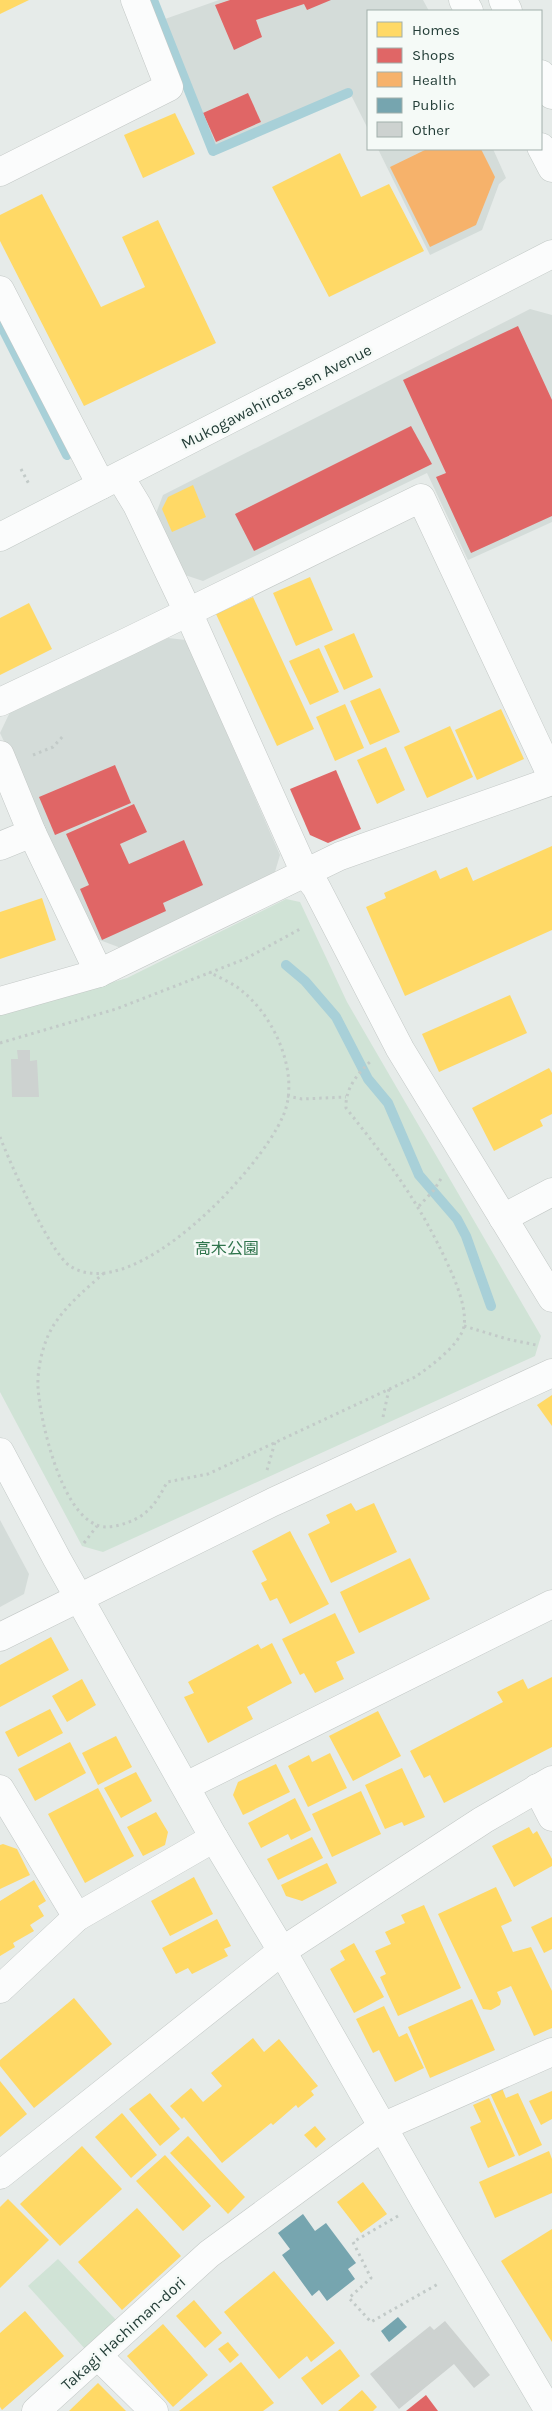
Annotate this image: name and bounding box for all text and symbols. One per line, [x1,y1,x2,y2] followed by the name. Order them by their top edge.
[367,10,542,150] legend
[412,21,460,39] text: Homes
[412,46,455,64] text: Shops
[412,71,457,89] text: Health
[412,96,455,114] text: Public
[412,121,450,139] text: Other
[178,340,375,453] street label: Mukogawahirota-sen Avenue
[195,1239,259,1258] park label: 高木公園
[57,2273,189,2394] street label: Takagi Hachiman-dori

